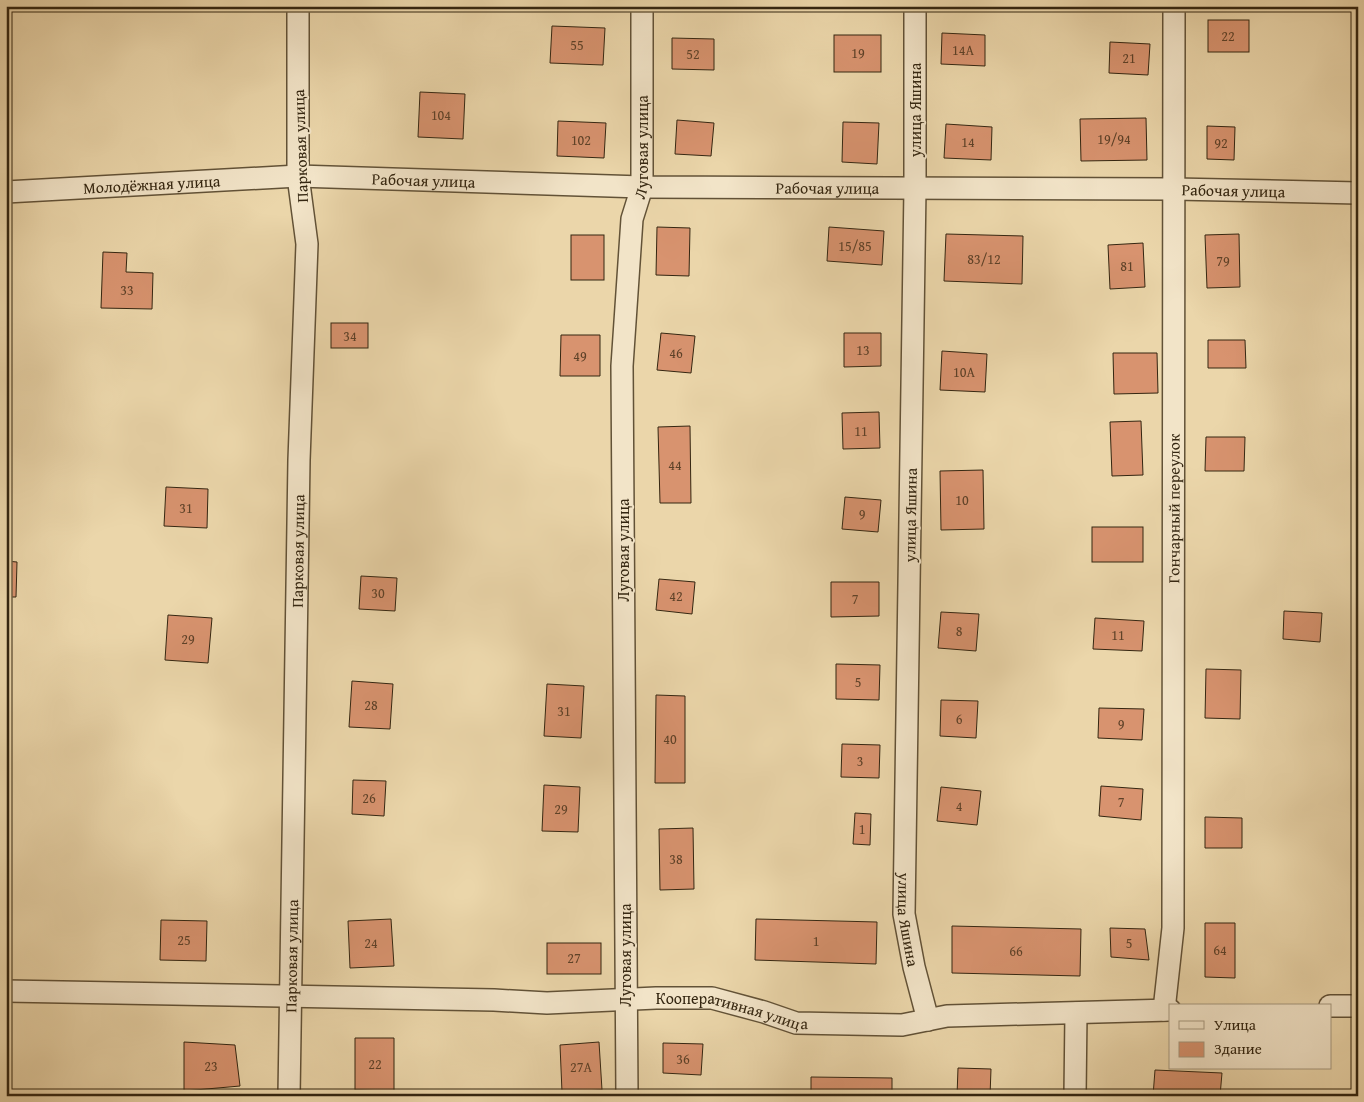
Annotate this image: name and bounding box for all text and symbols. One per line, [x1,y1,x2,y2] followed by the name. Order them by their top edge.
[1221,26,1235,46] house number: 22
[570,35,584,55] house number: 55
[952,40,974,60] house number: 14А
[851,43,865,63] house number: 19
[686,44,700,64] house number: 52
[1122,48,1136,68] house number: 21
[903,62,927,158] street label: улица Яшина
[286,89,314,203] street label: Парковая улица
[627,95,654,202] street label: Луговая улица
[431,105,451,125] house number: 104
[1097,129,1131,149] house number: 19/94
[571,130,591,150] house number: 102
[961,132,975,152] house number: 14
[1214,133,1228,153] house number: 92
[371,166,476,194] street label: Рабочая улица
[83,168,221,200] street label: Молодёжная улица
[776,176,880,200] street label: Рабочая улица
[1181,177,1286,203] street label: Рабочая улица
[838,236,872,256] house number: 15/85
[967,249,1001,269] house number: 83/12
[1216,251,1230,271] house number: 79
[1120,256,1134,276] house number: 81
[120,280,134,300] house number: 33
[343,326,357,346] house number: 34
[856,340,870,360] house number: 13
[669,343,683,363] house number: 46
[573,346,587,366] house number: 49
[953,362,975,382] house number: 10А
[854,421,868,441] house number: 11
[1161,433,1186,583] street label: Гончарный переулок
[668,455,682,475] house number: 44
[897,467,923,564] street label: улица Яшина
[955,490,969,510] house number: 10
[285,494,310,608] street label: Парковая улица
[179,498,193,518] house number: 31
[611,498,635,602] street label: Луговая улица
[859,504,866,524] house number: 9
[371,583,385,603] house number: 30
[669,586,683,606] house number: 42
[852,589,859,609] house number: 7
[956,621,963,641] house number: 8
[1111,625,1125,645] house number: 11
[181,629,195,649] house number: 29
[855,672,861,692] house number: 5
[364,695,378,715] house number: 28
[557,701,571,721] house number: 31
[956,709,963,729] house number: 6
[1118,714,1125,734] house number: 9
[663,729,677,749] house number: 40
[857,751,863,771] house number: 3
[362,788,376,808] house number: 26
[1118,792,1125,812] house number: 7
[956,796,963,816] house number: 4
[554,799,568,819] house number: 29
[859,819,865,839] house number: 1
[669,849,683,869] house number: 38
[892,871,926,969] street label: улица Яшина
[278,899,304,1013] street label: Парковая улица
[613,903,637,1007] street label: Луговая улица
[177,930,191,950] house number: 25
[813,931,819,951] house number: 1
[364,933,378,953] house number: 24
[1126,933,1132,953] house number: 5
[1213,940,1227,960] house number: 64
[1009,941,1023,961] house number: 66
[567,948,581,968] house number: 27
[656,986,809,1036] street label: Кооперативная улица
[1169,1004,1332,1070] legend
[1214,1014,1257,1035] text: Улица
[1214,1038,1262,1059] text: Здание
[676,1049,690,1069] house number: 36
[368,1054,382,1074] house number: 22
[204,1056,218,1076] house number: 23
[570,1057,592,1077] house number: 27А

